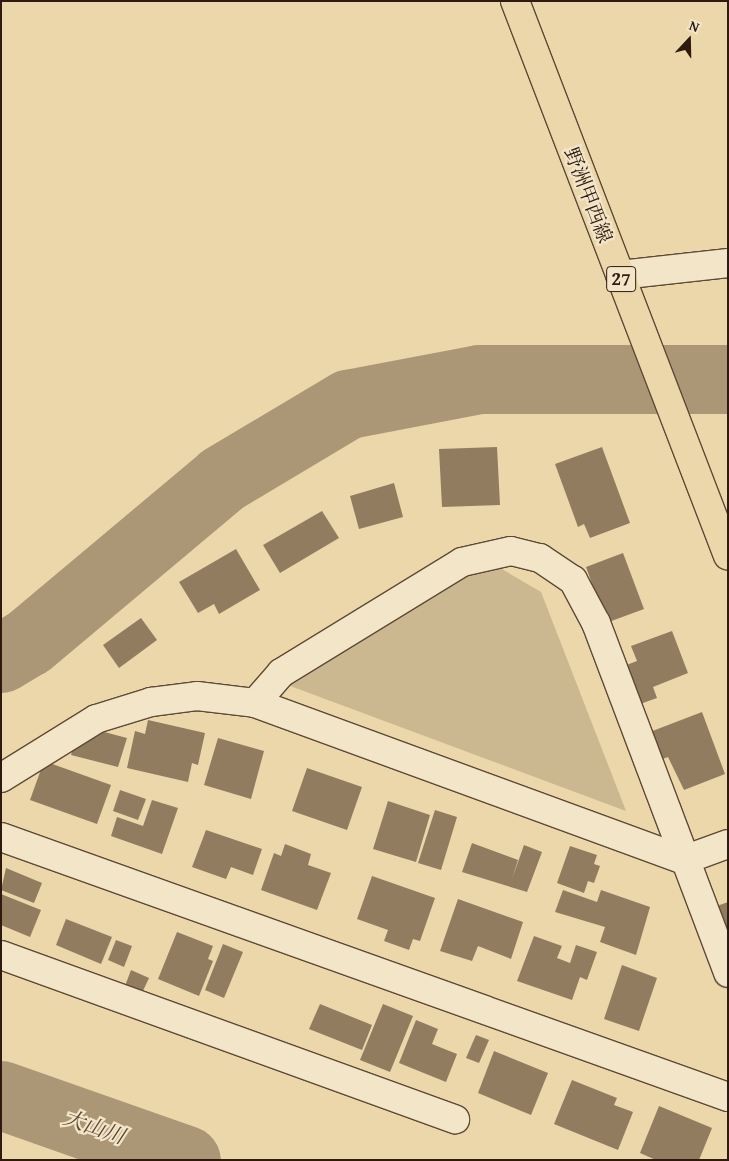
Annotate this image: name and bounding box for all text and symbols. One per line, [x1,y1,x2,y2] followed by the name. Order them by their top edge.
[664,15,714,65] north arrow
[686,15,702,37] text: N
[560,144,618,246] street label: 野洲甲西線
[606,262,636,296] road number: 27
[60,1105,128,1149] water label: 大山川

